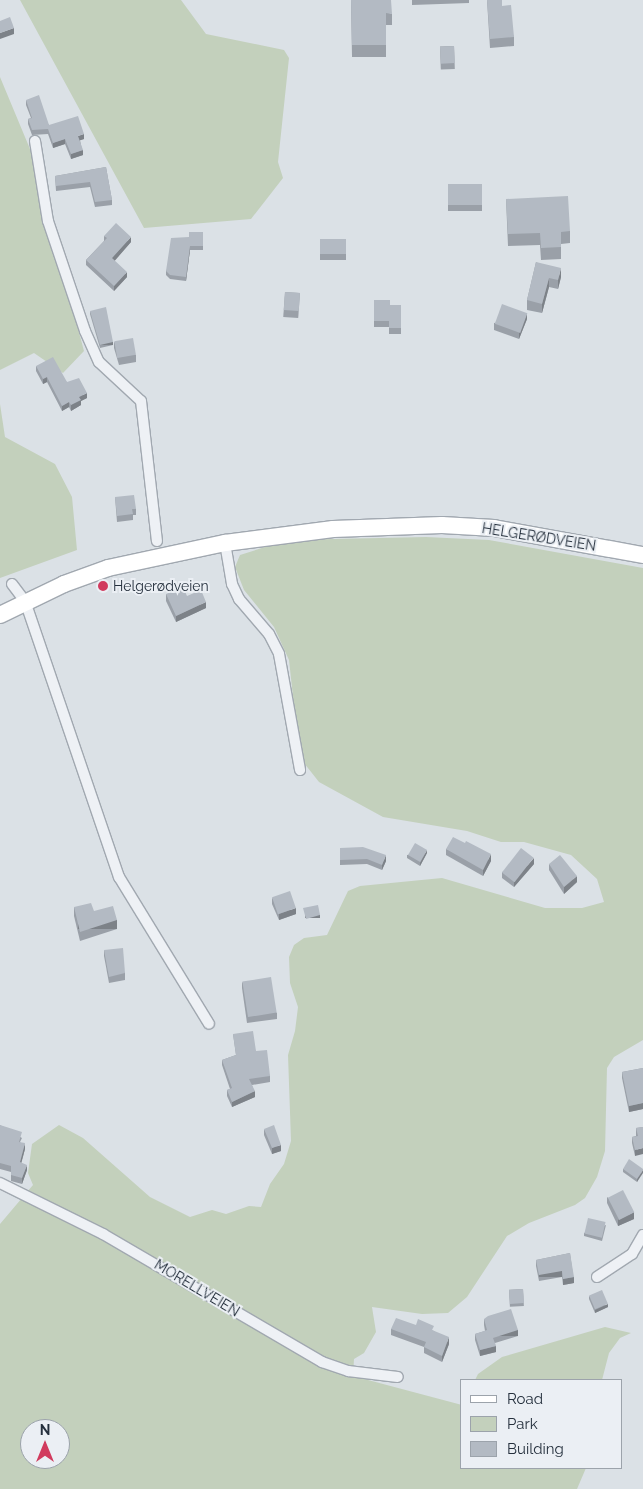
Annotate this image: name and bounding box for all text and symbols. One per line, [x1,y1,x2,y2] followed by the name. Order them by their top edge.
[481,520,597,554] street label: HELGERØDVEIEN
[113,578,209,594] place label: Helgerødveien
[97,580,109,592] marker: Helgerødveien
[151,1256,243,1320] street label: MORELLVEIEN
[460,1379,623,1469] legend
[507,1390,543,1408] text: Road
[507,1415,538,1433] text: Park
[20,1419,70,1469] north arrow
[40,1422,50,1438] text: N
[507,1440,564,1458] text: Building

